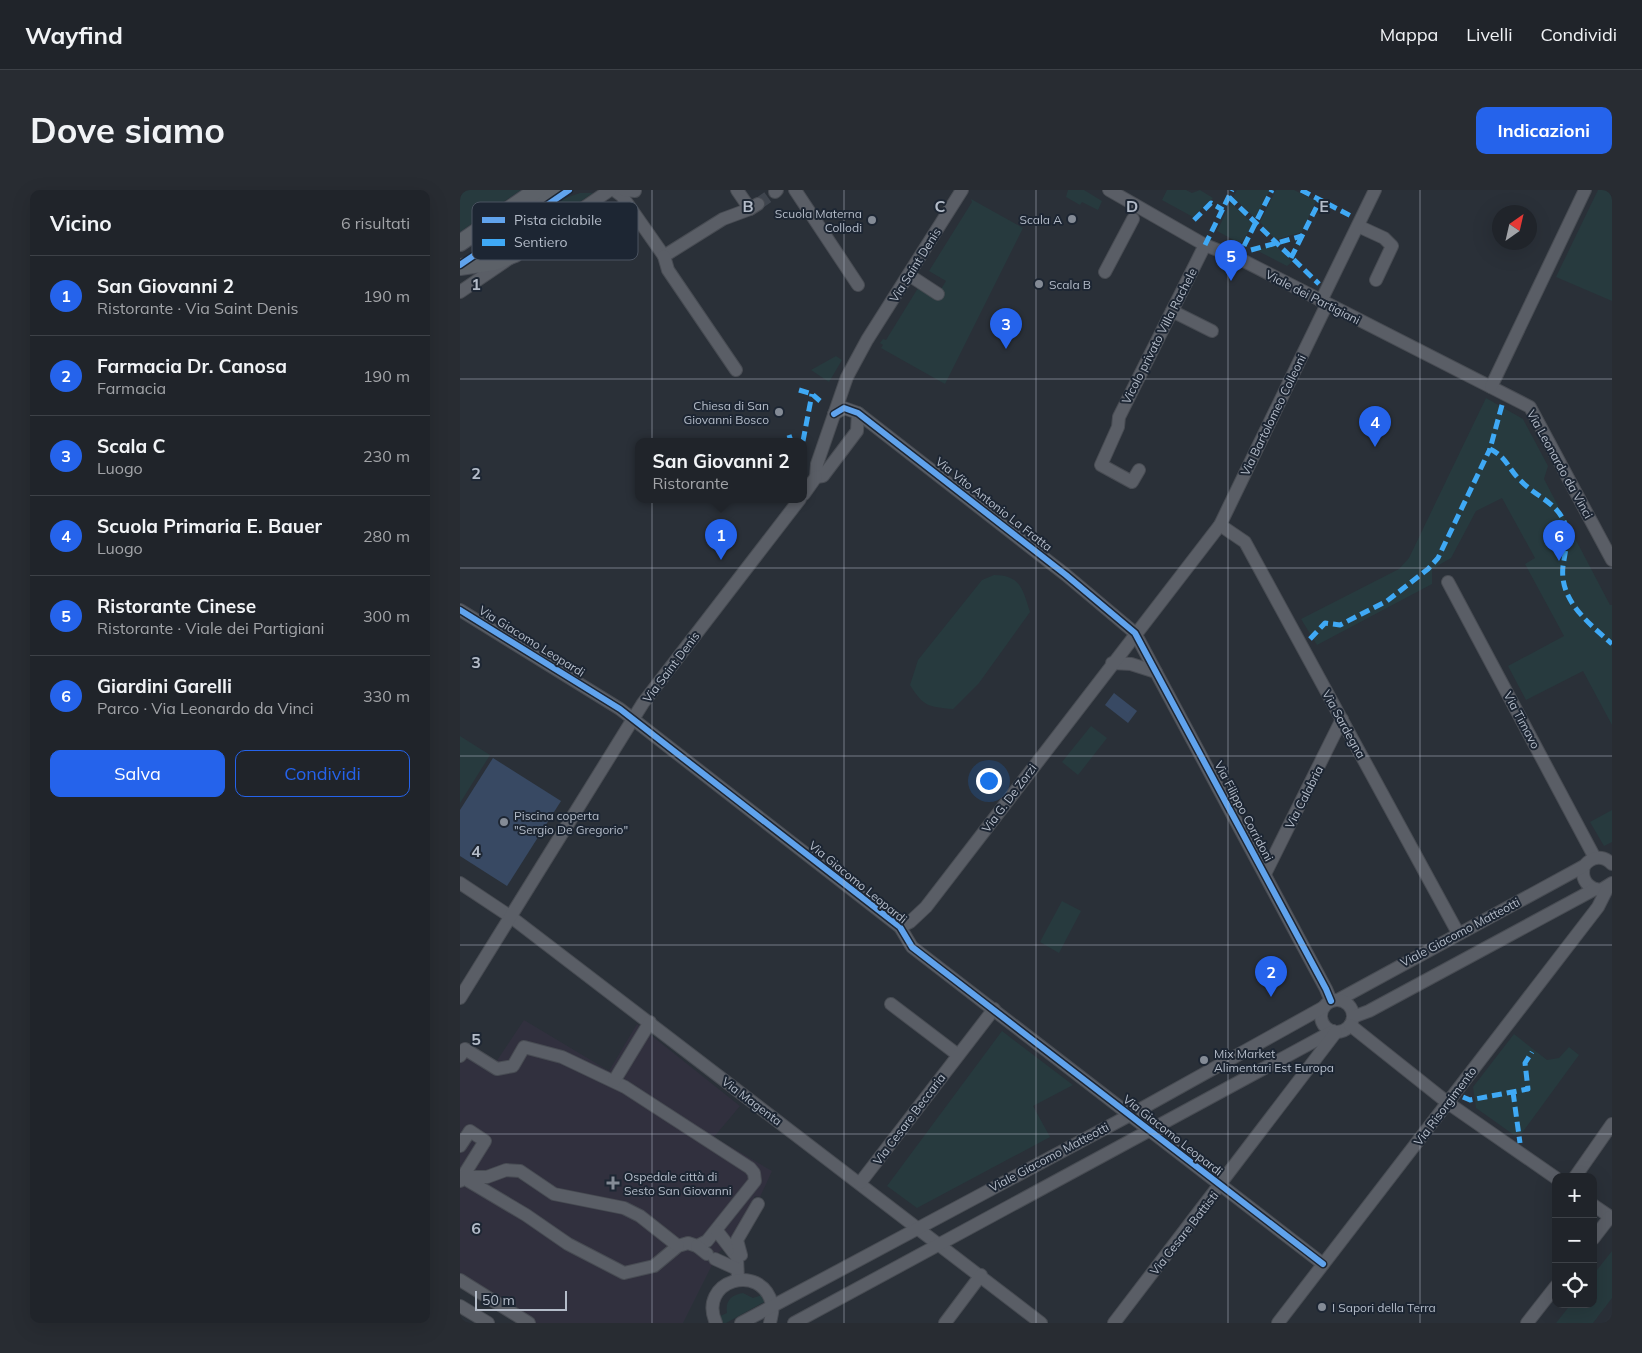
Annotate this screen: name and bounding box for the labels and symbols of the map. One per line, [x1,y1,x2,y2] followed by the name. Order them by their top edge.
[742,196,754,216] text: B
[935,196,946,216] text: C
[1126,196,1138,216] text: D
[1319,196,1329,216] text: E
[472,202,638,260] legend
[1492,205,1537,250] north arrow
[775,206,862,235] place label: Scuola Materna Collodi
[514,211,602,229] text: Pista ciclabile
[1019,212,1062,227] place label: Scala A
[1066,213,1078,225] marker: Scala A
[866,214,878,226] marker: Scuola Materna Collodi
[886,225,944,305] street label: Via Saint Denis
[514,233,567,251] text: Sentiero
[1215,240,1247,281] pin: 5
[1118,266,1200,406] street label: Vicolo privato Villa Rachele
[1263,267,1363,327] street label: Viale dei Partigiani
[471,274,481,294] text: 1
[1049,277,1091,292] place label: Scala B
[1033,278,1045,290] marker: Scala B
[990,308,1022,349] pin: 3
[1237,352,1309,478] street label: Via Bartolomeo Colleoni
[683,398,769,427] place label: Chiesa di San Giovanni Bosco
[773,406,785,418] marker: Chiesa di San Giovanni Bosco
[1359,406,1391,447] pin: 4
[1524,407,1596,521] street label: Via Leonardo da Vinci
[933,454,1055,554] street label: Via Vito Antonio La Fratta
[471,463,481,483] text: 2
[705,519,737,560] pin: 1
[1543,520,1575,561] pin: 6
[476,602,588,680] street label: Via Giacomo Leopardi
[639,629,703,705] street label: Via Saint Denis
[471,652,481,672] text: 3
[1319,687,1369,761] street label: Via Sardegna
[1501,689,1543,751] street label: Via Timavo
[1211,758,1277,864] street label: Via Filippo Corridoni
[978,761,1040,835] street label: Via G. De Zorzi
[1282,763,1326,831] street label: Via Calabria
[976,768,1002,794] your location
[514,808,628,837] place label: Piscina coperta "Sergio De Gregorio"
[498,816,510,828] marker: Piscina coperta "Sergio De Gregorio"
[806,838,910,926] street label: Via Giacomo Leopardi
[471,841,481,861] text: 4
[1398,894,1522,970] street label: Viale Giacomo Matteotti
[1255,956,1287,997] pin: 2
[471,1029,481,1049] text: 5
[1214,1046,1334,1075] place label: Mix Market Alimentari Est Europa
[1198,1054,1210,1066] marker: Mix Market Alimentari Est Europa
[1410,1063,1480,1148] street label: Via Risorgimento
[870,1070,948,1168] street label: Via Cesare Beccaria
[719,1074,785,1128] street label: Via Magenta
[1120,1091,1226,1179] street label: Via Giacomo Leopardi
[987,1119,1111,1195] street label: Viale Giacomo Matteotti
[624,1169,732,1198] place label: Ospedale città di Sesto San Giovanni
[606,1176,620,1190] marker: Ospedale città di Sesto San Giovanni
[1147,1188,1222,1278] street label: Via Cesare Battisti
[471,1218,481,1238] text: 6
[475,1288,568,1311] scale bar
[1332,1300,1436,1315] place label: I Sapori della Terra
[1316,1301,1328,1313] marker: I Sapori della Terra

